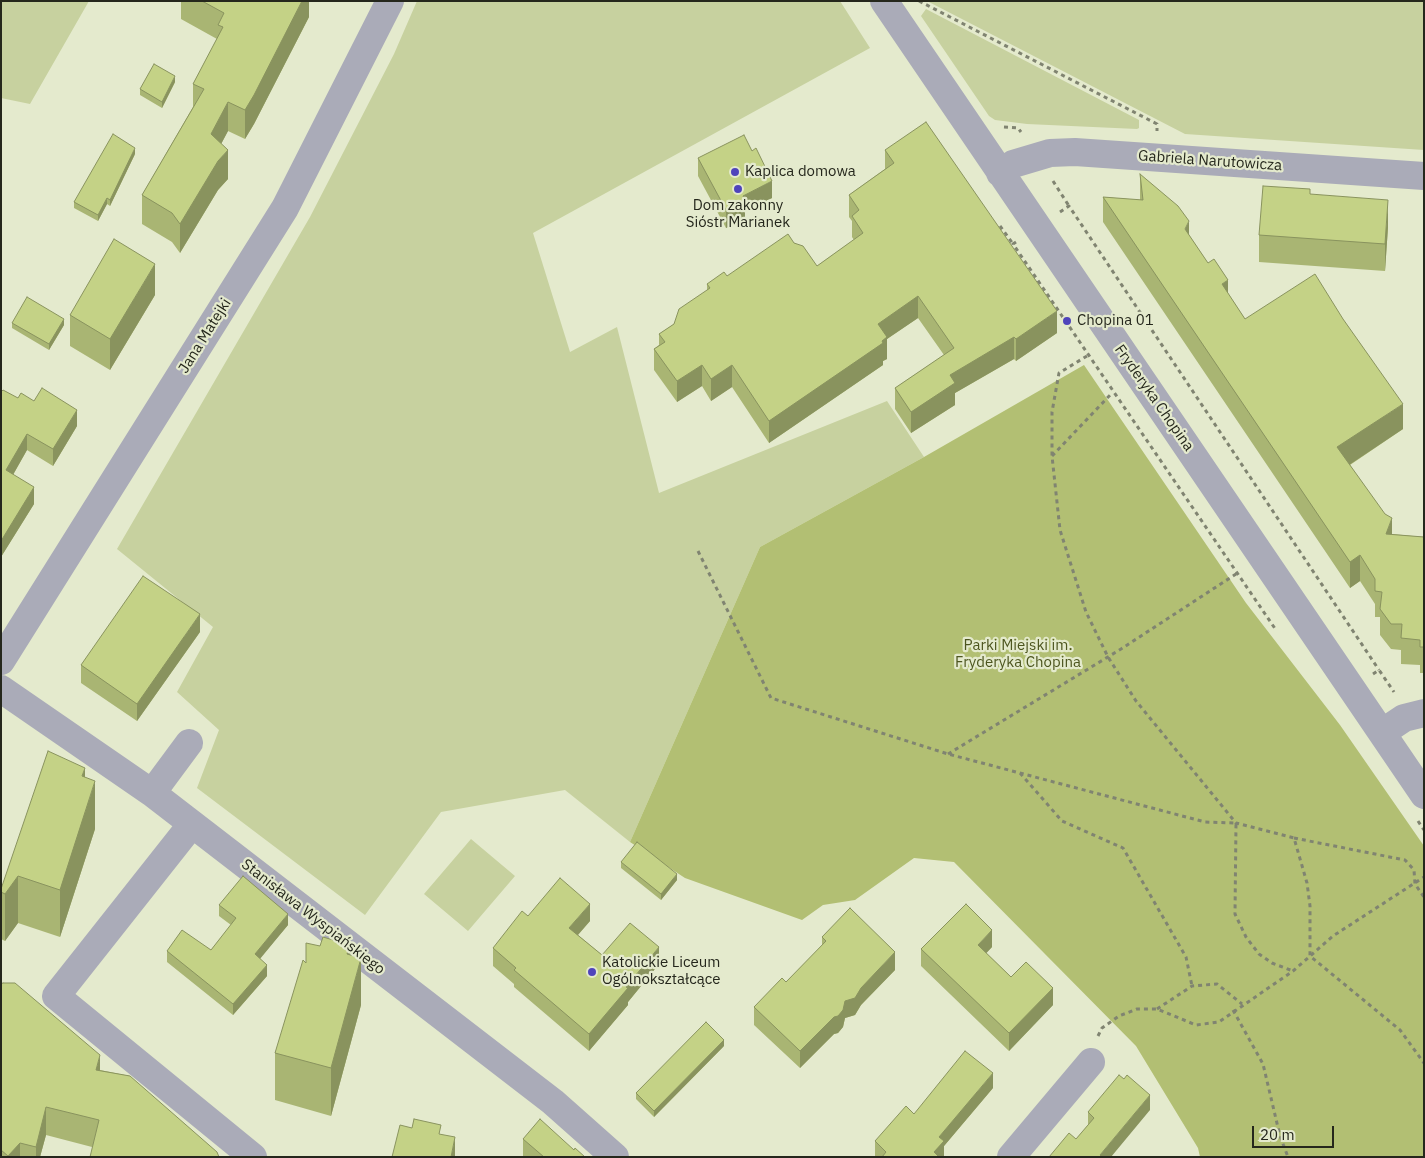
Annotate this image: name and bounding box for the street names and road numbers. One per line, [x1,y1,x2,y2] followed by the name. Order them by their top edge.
[1137,147,1283,175] street label: Gabriela Narutowicza
[175,295,235,377] street label: Jana Matejki
[1111,341,1197,455] street label: Fryderyka Chopina
[238,855,388,979] street label: Stanisława Wyspiańskiego

